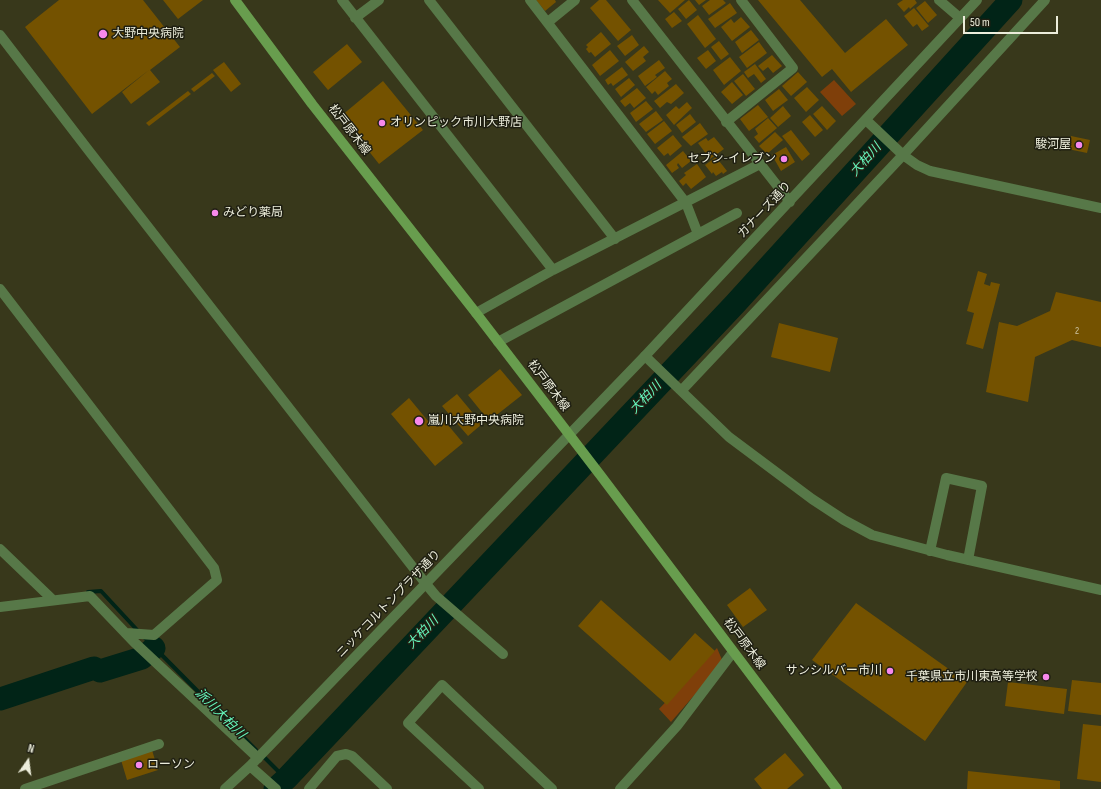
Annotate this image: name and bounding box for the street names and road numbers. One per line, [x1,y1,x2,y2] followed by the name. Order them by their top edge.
[325,102,373,158] street label: 松戸原木線
[735,179,795,241] street label: ガナーズ通り
[524,358,572,414] street label: 松戸原木線
[334,547,444,661] street label: ニッケコルトンプラザ通り
[720,616,768,672] street label: 松戸原木線

